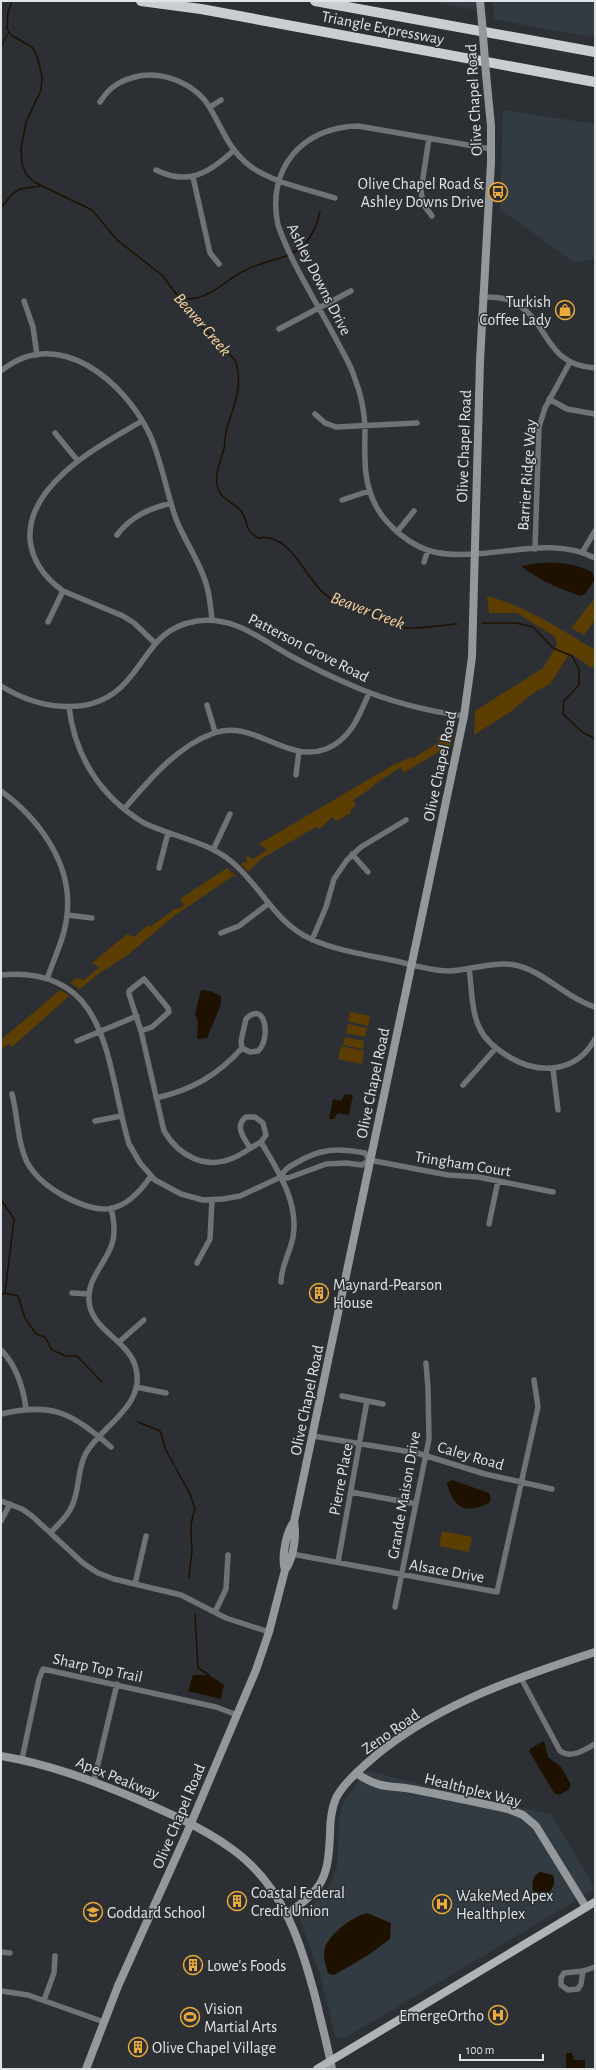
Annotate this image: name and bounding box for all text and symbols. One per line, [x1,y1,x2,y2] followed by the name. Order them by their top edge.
[320,8,446,49] street label: Triangle Expressway
[463,43,485,157] street label: Olive Chapel Road
[358,176,484,211] place label: Olive Chapel Road & Ashley Downs Drive
[487,181,509,203] bus stop icon: Olive Chapel Road & Ashley Downs Drive
[283,221,354,338] street label: Ashley Downs Drive
[171,289,235,359] water label: Beaver Creek
[480,294,551,329] place label: Turkish Coffee Lady
[554,299,576,321] shop icon: Turkish Coffee Lady
[454,390,474,503] street label: Olive Chapel Road
[515,419,540,531] street label: Barrier Ridge Way
[329,589,407,632] water label: Beaver Creek
[246,611,371,685] street label: Patterson Grove Road
[420,710,459,823] street label: Olive Chapel Road
[353,1027,392,1140] street label: Olive Chapel Road
[414,1148,512,1179] street label: Tringham Court
[333,1277,442,1311] place label: Maynard-Pearson House
[308,1282,330,1304] building icon: Maynard-Pearson House
[287,1344,326,1457] street label: Olive Chapel Road
[385,1430,423,1560] street label: Grande Maison Drive
[435,1439,506,1474] street label: Caley Road
[326,1442,356,1517] street label: Pierre Place
[408,1557,486,1585] street label: Alsace Drive
[51,1651,144,1685] street label: Sharp Top Trail
[359,1706,422,1757] street label: Zeno Road
[73,1754,162,1803] street label: Apex Peakway
[150,1761,208,1871] street label: Olive Chapel Road
[422,1770,523,1811] street label: Healthplex Way
[251,1885,345,1919] place label: Coastal Federal Credit Union
[456,1888,553,1922] place label: WakeMed Apex Healthplex
[226,1890,248,1912] building icon: Coastal Federal Credit Union
[431,1893,453,1915] hospital icon: WakeMed Apex Healthplex
[82,1901,104,1923] school or university icon: Goddard School
[107,1905,205,1921] place label: Goddard School
[182,1954,204,1976] building icon: Lowe's Foods
[207,1958,286,1974] place label: Lowe's Foods
[204,2001,277,2035] place label: Vision Martial Arts
[487,2004,509,2026] hospital icon: EmergeOrtho
[179,2006,201,2028] sports icon: Vision Martial Arts
[399,2008,484,2024] place label: EmergeOrtho
[127,2036,149,2058] building icon: Olive Chapel Village
[460,2036,543,2062] scale bar
[152,2040,276,2056] place label: Olive Chapel Village
[466,2044,494,2056] text: 100 m

